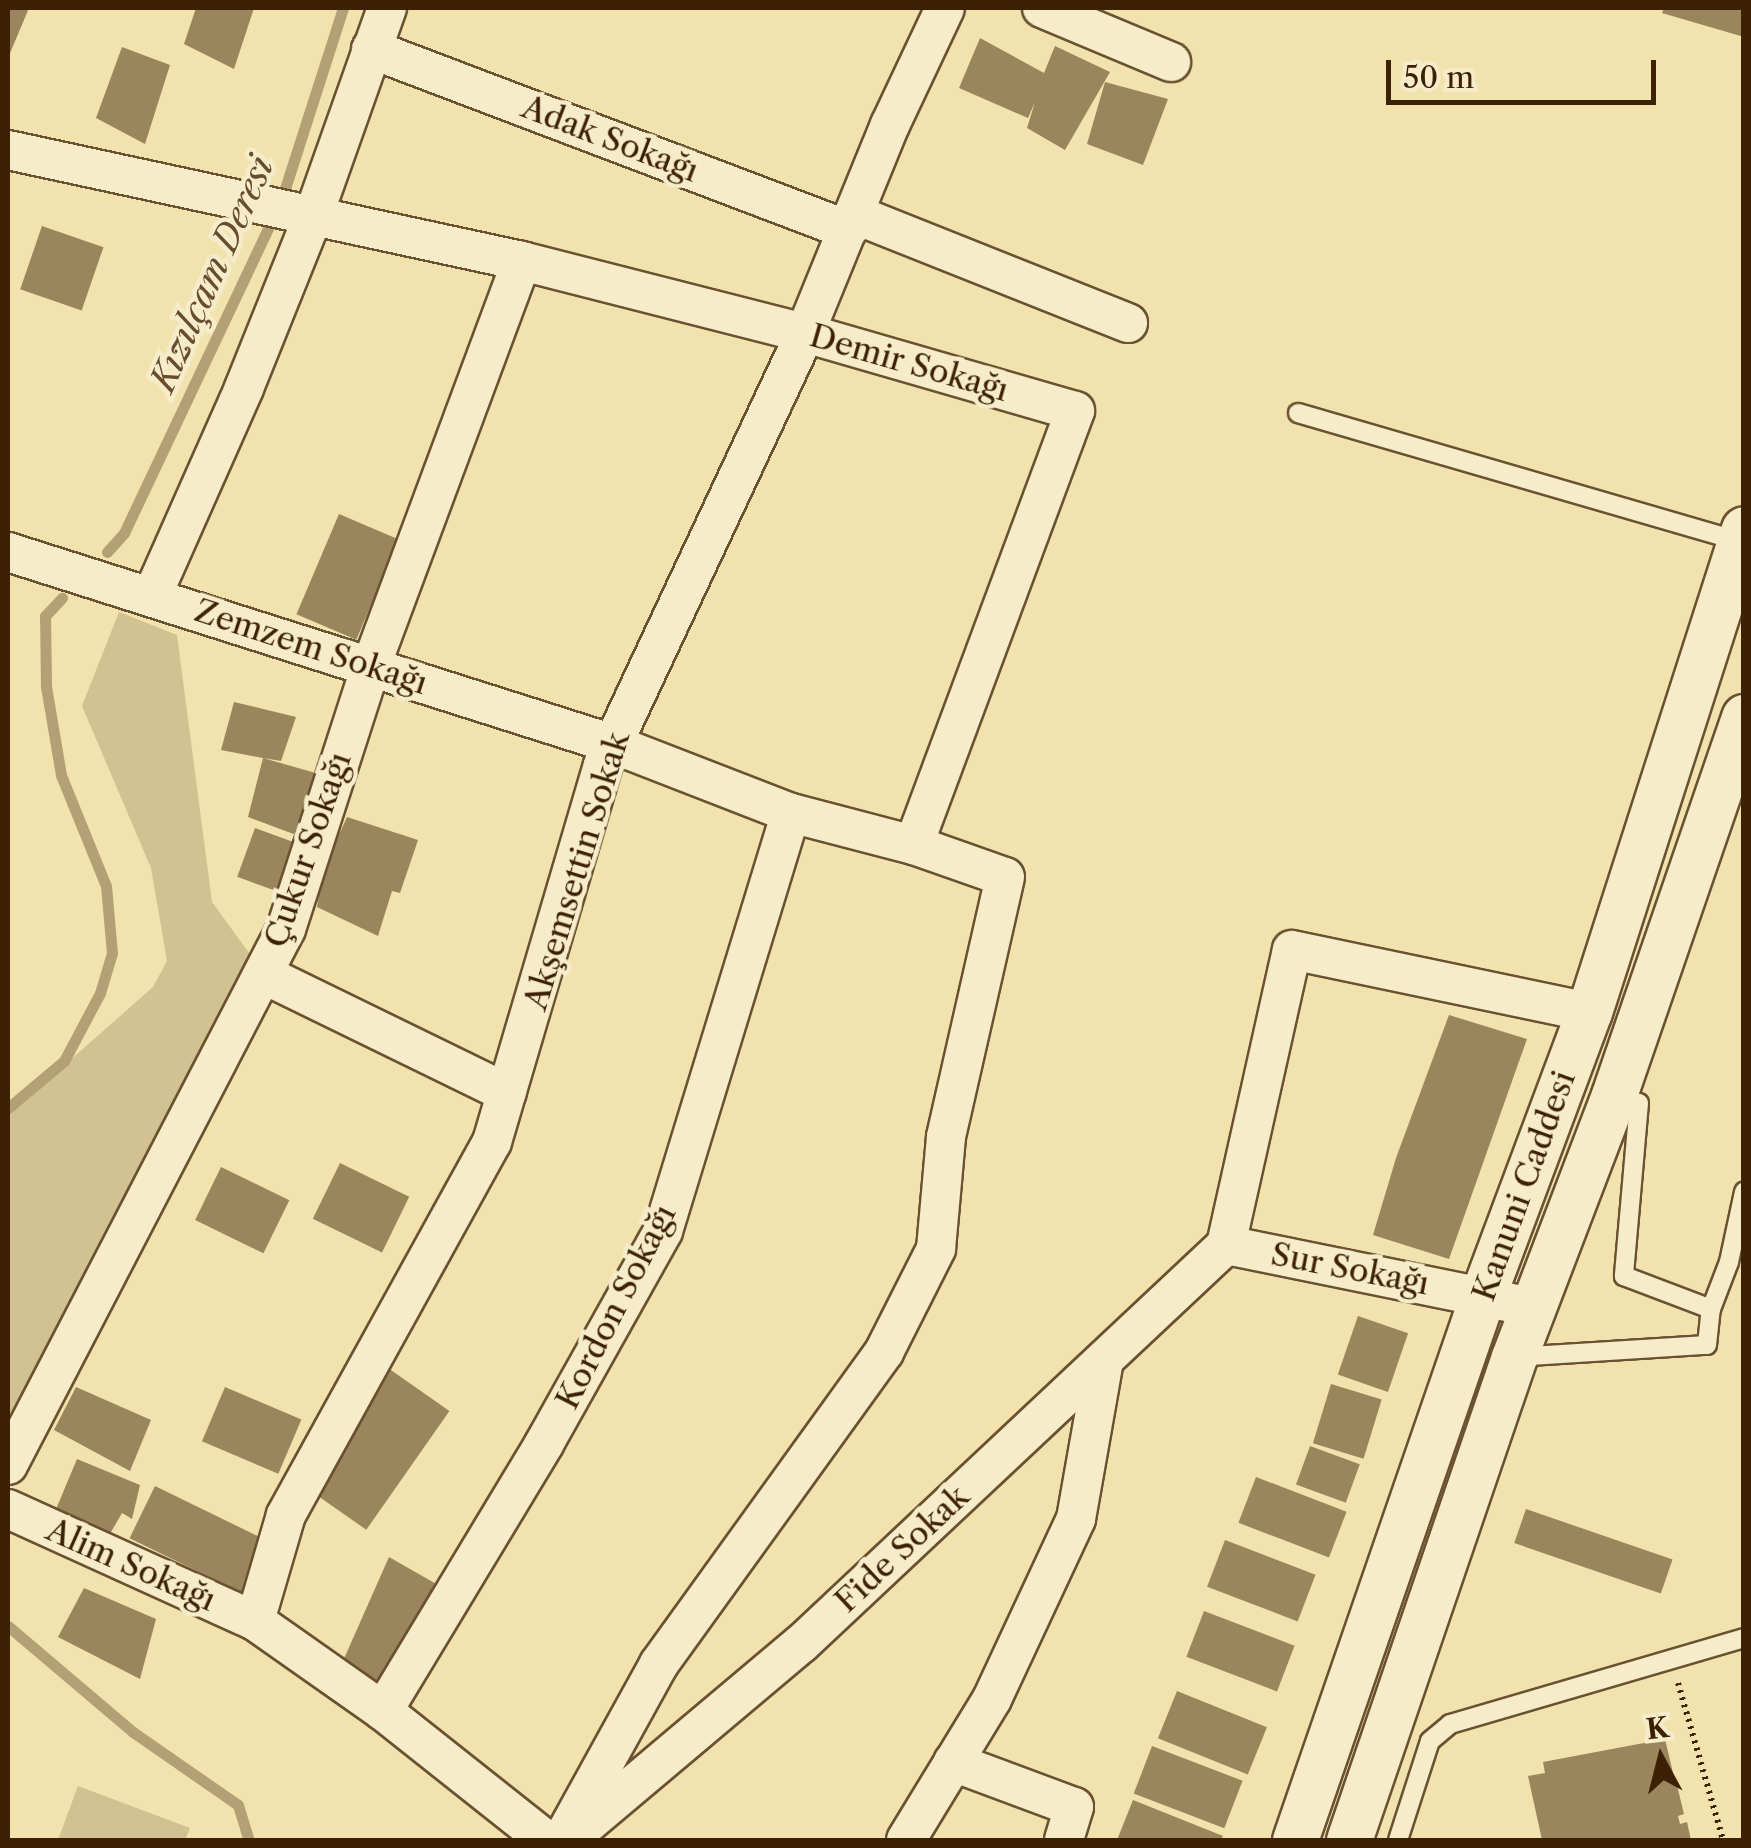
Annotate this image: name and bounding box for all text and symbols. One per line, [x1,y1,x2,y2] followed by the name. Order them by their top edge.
[1391,40,1661,102] scale bar
[1403,59,1474,96] text: 50 m
[516,88,704,190] street label: Adak Sokağı
[141,150,283,398] water label: Kızılçam Deresi
[805,316,1013,410] street label: Demir Sokağı
[190,591,432,703] street label: Zemzem Sokağı
[516,727,638,1015] street label: Akşemsettin Sokak
[257,747,359,953] street label: Çukur Sokağı
[1465,1066,1583,1306] street label: Kanuni Caddesi
[548,1199,684,1415] street label: Kordon Sokağı
[1267,1235,1433,1303] street label: Sur Sokağı
[827,1478,977,1620] street label: Fide Sokak
[40,1511,222,1619] street label: Alim Sokağı
[1611,1708,1711,1808] north arrow
[1644,1710,1671,1746] text: K

